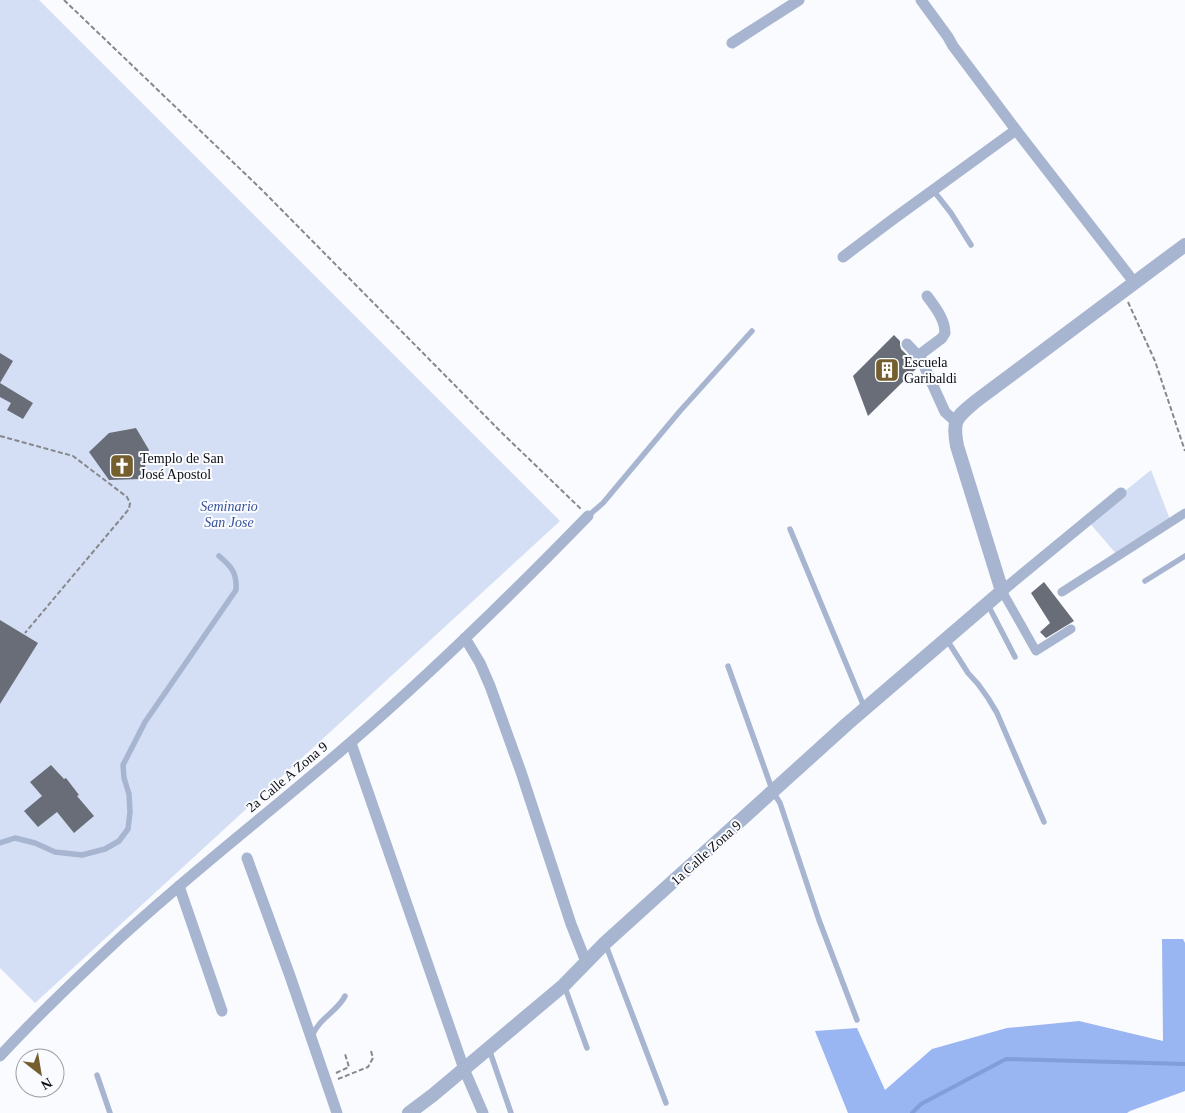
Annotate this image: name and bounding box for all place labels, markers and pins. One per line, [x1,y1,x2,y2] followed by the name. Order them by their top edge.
[904,355,957,386] place label: Escuela Garibaldi
[874,357,900,383] building icon: Escuela Garibaldi
[140,451,224,482] place label: Templo de San José Apostol
[109,453,135,479] church icon: Templo de San José Apostol

